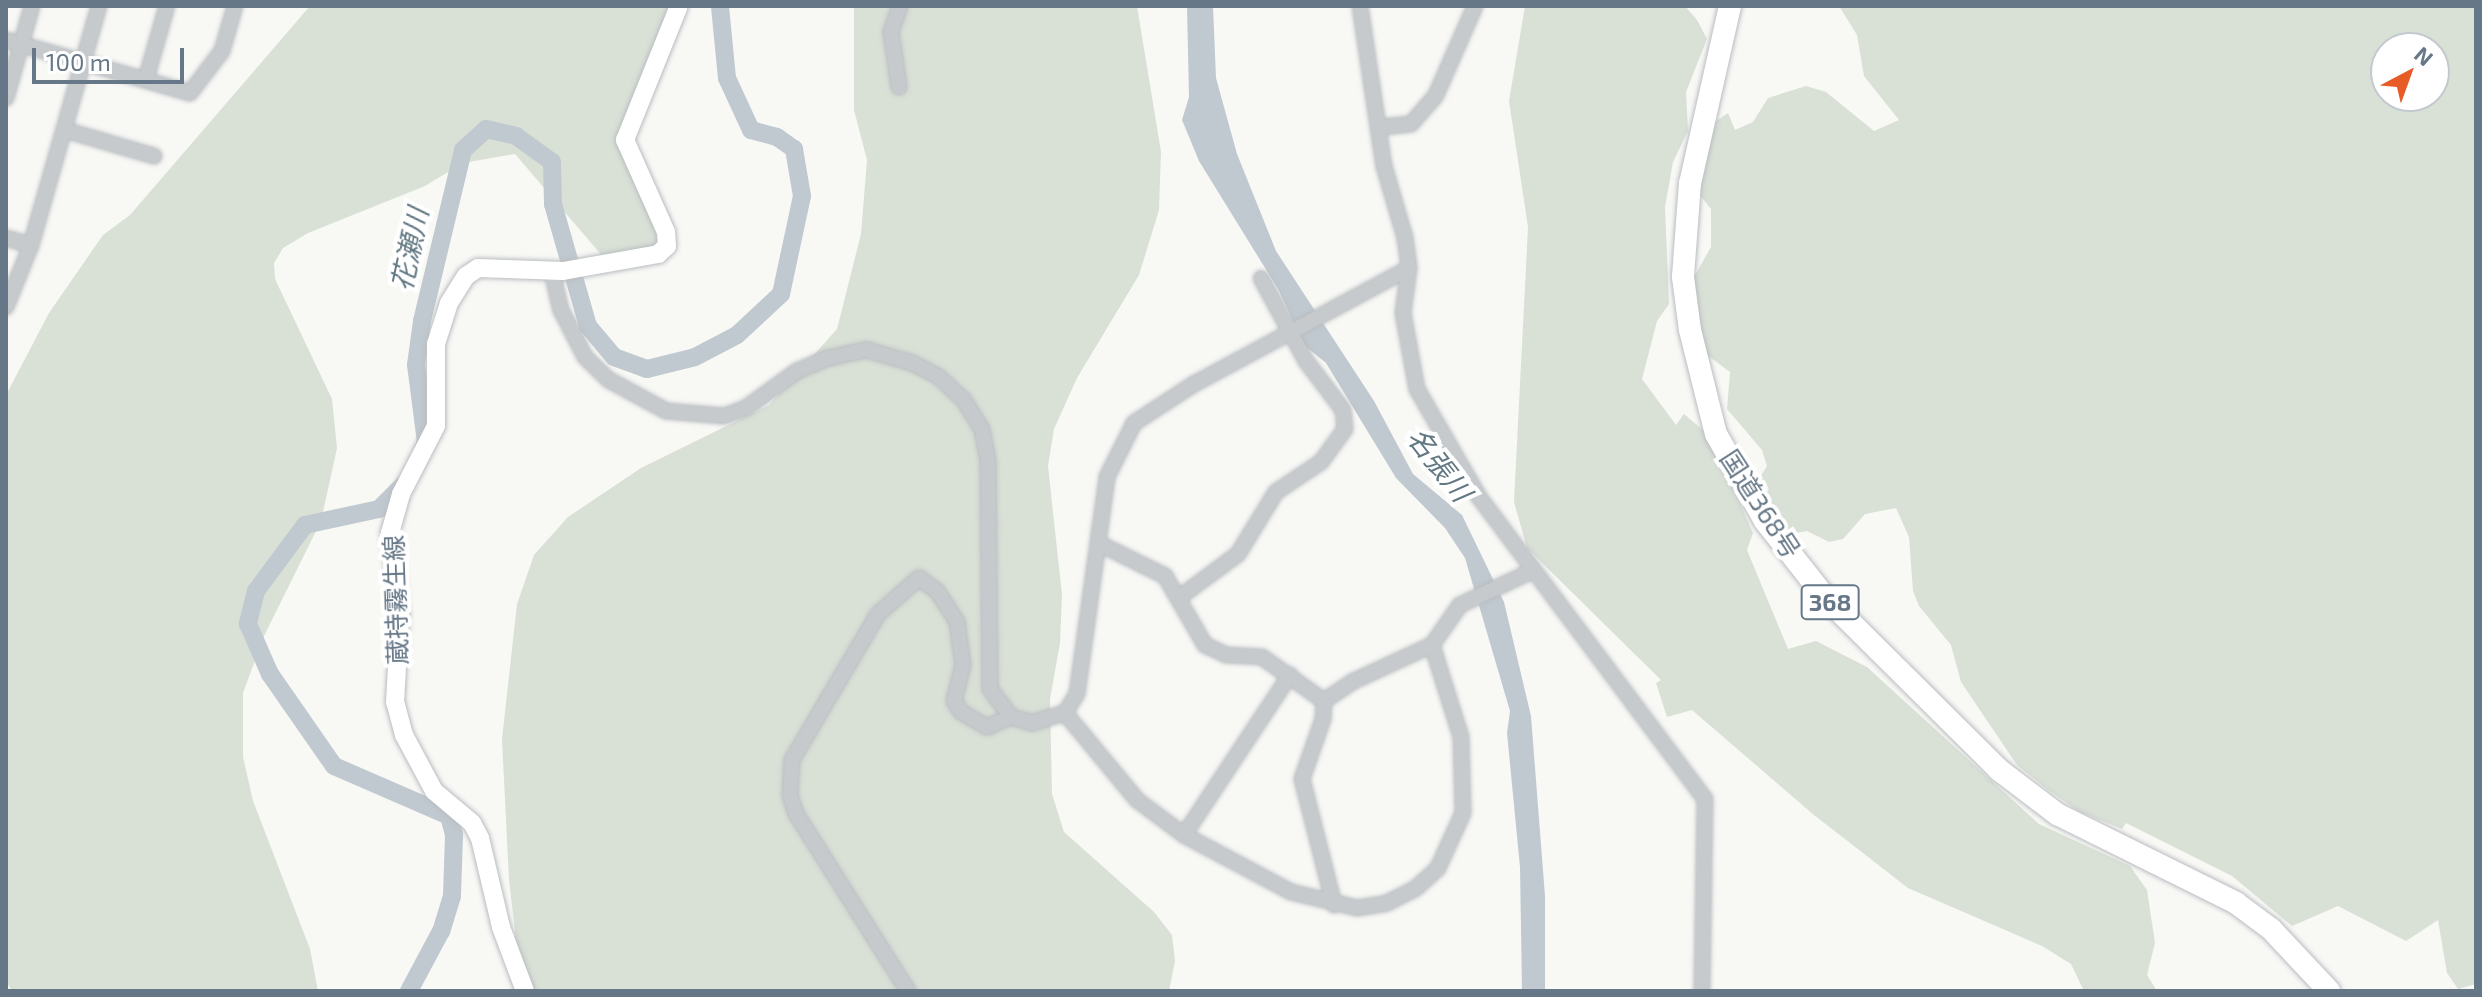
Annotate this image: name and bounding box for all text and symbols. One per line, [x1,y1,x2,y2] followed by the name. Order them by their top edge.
[36,32,188,82] scale bar
[2370,32,2450,112] north arrow
[2410,40,2439,70] text: N
[46,47,111,76] text: 100 m
[384,204,434,294] water label: 花瀬川
[1401,421,1479,507] water label: 名張川
[1714,444,1808,564] street label: 国道368号
[377,534,413,666] street label: 蔵持霧生線
[1800,582,1860,622] road number: 368

